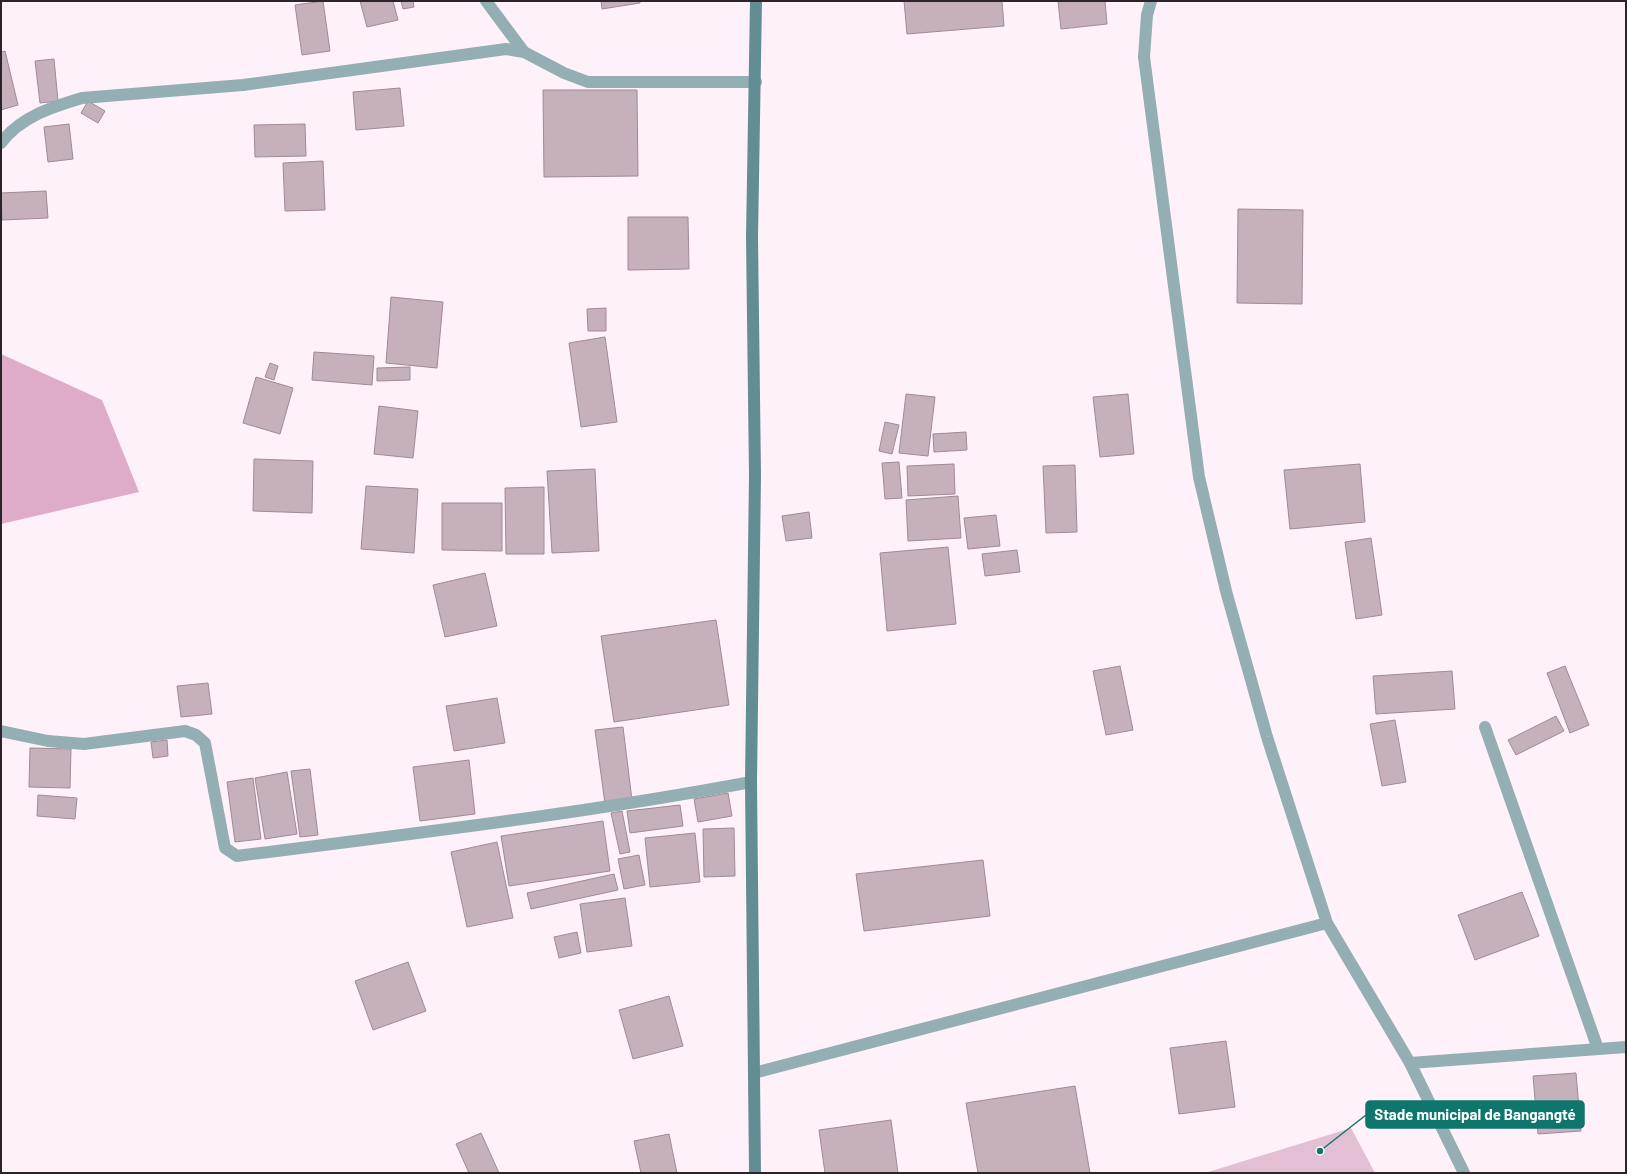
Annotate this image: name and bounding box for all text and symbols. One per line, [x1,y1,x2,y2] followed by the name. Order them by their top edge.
[1366,1101,1584,1128] callout: Stade municipal de Bangangté
[1374,1105,1576,1123] text: Stade municipal de Bangangté

